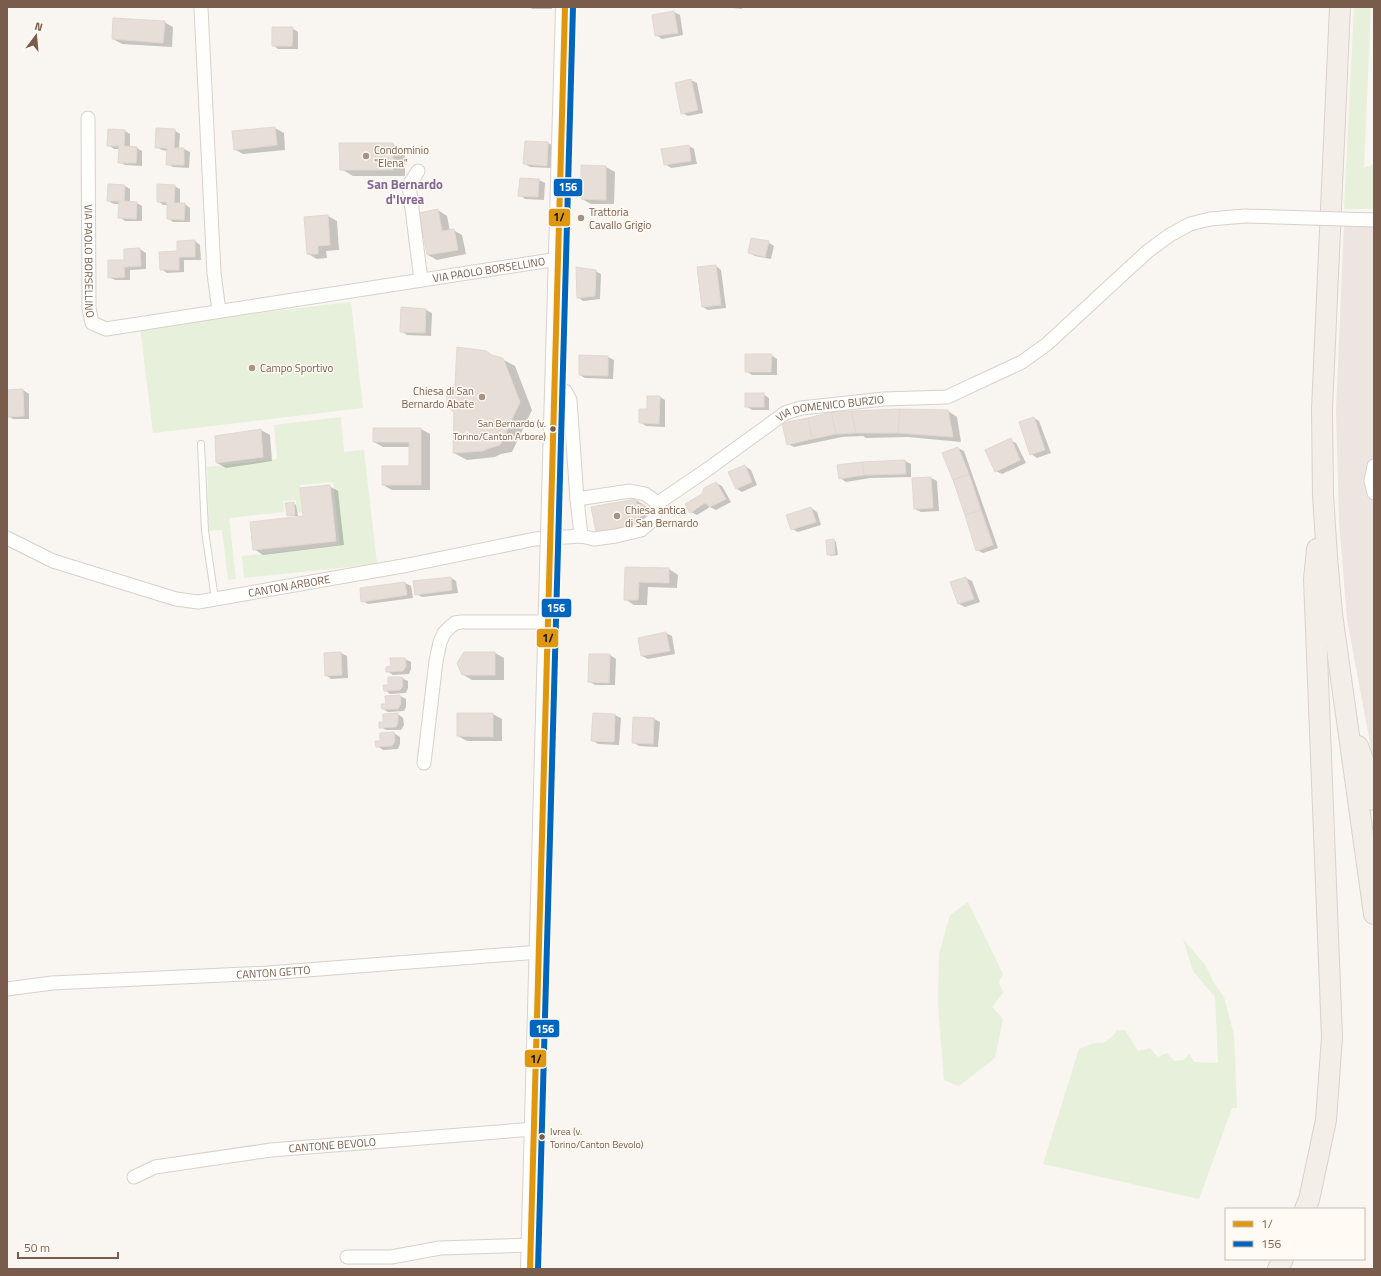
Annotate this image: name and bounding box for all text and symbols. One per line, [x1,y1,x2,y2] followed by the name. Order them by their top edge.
[16,16,56,56] north arrow
[33,18,45,35] text: N
[374,142,429,171] place label: Condominio "Elena"
[361,151,371,161] marker: Condominio "Elena"
[367,174,443,209] district label: San Bernardo d'Ivrea
[553,178,583,197] line badge: 156
[559,179,577,195] text: 156
[80,204,99,319] street label: VIA PAOLO BORSELLINO
[589,204,652,233] place label: Trattoria Cavallo Grigio
[548,208,571,227] line badge: 1/
[553,209,565,225] text: 1/
[576,213,586,223] marker: Trattoria Cavallo Grigio
[432,253,546,286] street label: VIA PAOLO BORSELLINO
[260,360,334,376] place label: Campo Sportivo
[247,363,257,373] marker: Campo Sportivo
[401,383,474,412] place label: Chiesa di San Bernardo Abate
[772,391,885,425] street label: VIA DOMENICO BURZIO
[477,392,487,402] marker: Chiesa di San Bernardo Abate
[453,416,546,444] place label: San Bernardo (v. Torino/Canton Arbore)
[548,424,558,434] marker: San Bernardo (v. Torino/Canton Arbore)
[625,502,698,531] place label: Chiesa antica di San Bernardo
[612,511,622,521] marker: Chiesa antica di San Bernardo
[247,571,331,601] street label: CANTON ARBORE
[541,598,572,618] line badge: 156
[547,600,565,616] text: 156
[536,628,559,648] line badge: 1/
[542,630,554,646] text: 1/
[236,962,311,982] street label: CANTON GETTO
[529,1019,560,1038] line badge: 156
[536,1021,554,1037] text: 156
[524,1049,547,1068] line badge: 1/
[530,1051,542,1067] text: 1/
[550,1124,644,1152] place label: Ivrea (v. Torino/Canton Bevolo)
[537,1132,547,1142] marker: Ivrea (v. Torino/Canton Bevolo)
[288,1134,377,1157] street label: CANTONE BEVOLO
[1225,1208,1365,1260] legend
[1261,1214,1273,1233] text: 1/
[18,1234,118,1260] scale bar
[1261,1234,1281,1253] text: 156
[24,1238,50,1257] text: 50 m

